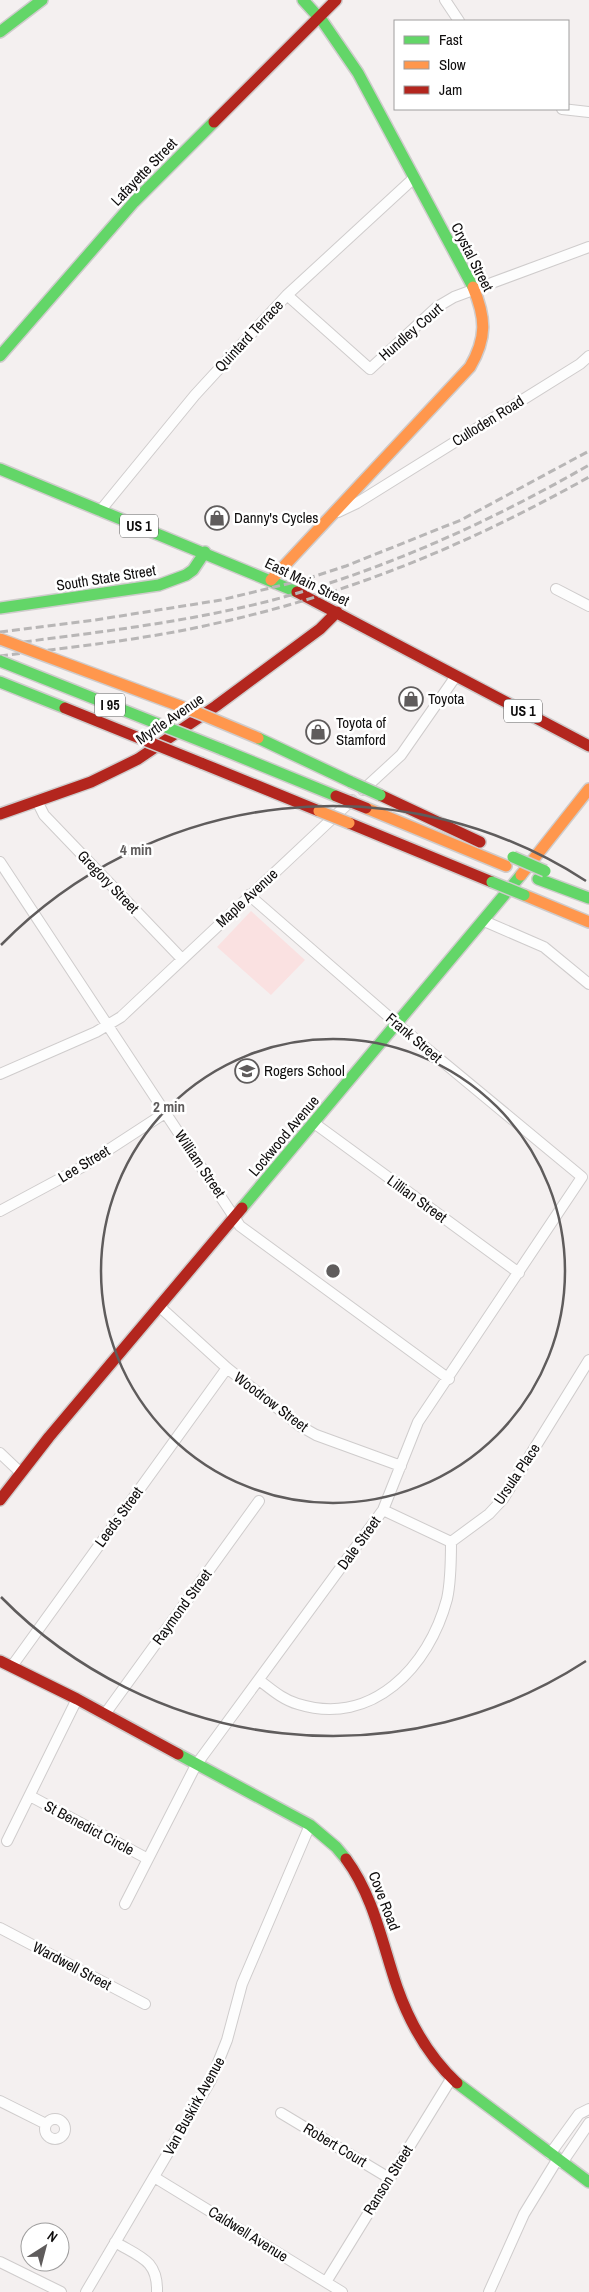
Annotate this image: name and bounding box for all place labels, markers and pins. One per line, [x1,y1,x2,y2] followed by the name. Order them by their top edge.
[204,505,230,531] shop icon: Danny's Cycles
[234,507,318,528] place label: Danny's Cycles
[398,686,424,712] shop icon: Toyota
[428,688,464,709] place label: Toyota
[336,712,387,750] place label: Toyota of Stamford
[305,719,331,745] shop icon: Toyota of Stamford
[234,1058,260,1084] school or university icon: Rogers School
[264,1060,345,1081] place label: Rogers School
[324,1262,342,1280] centre of rings

